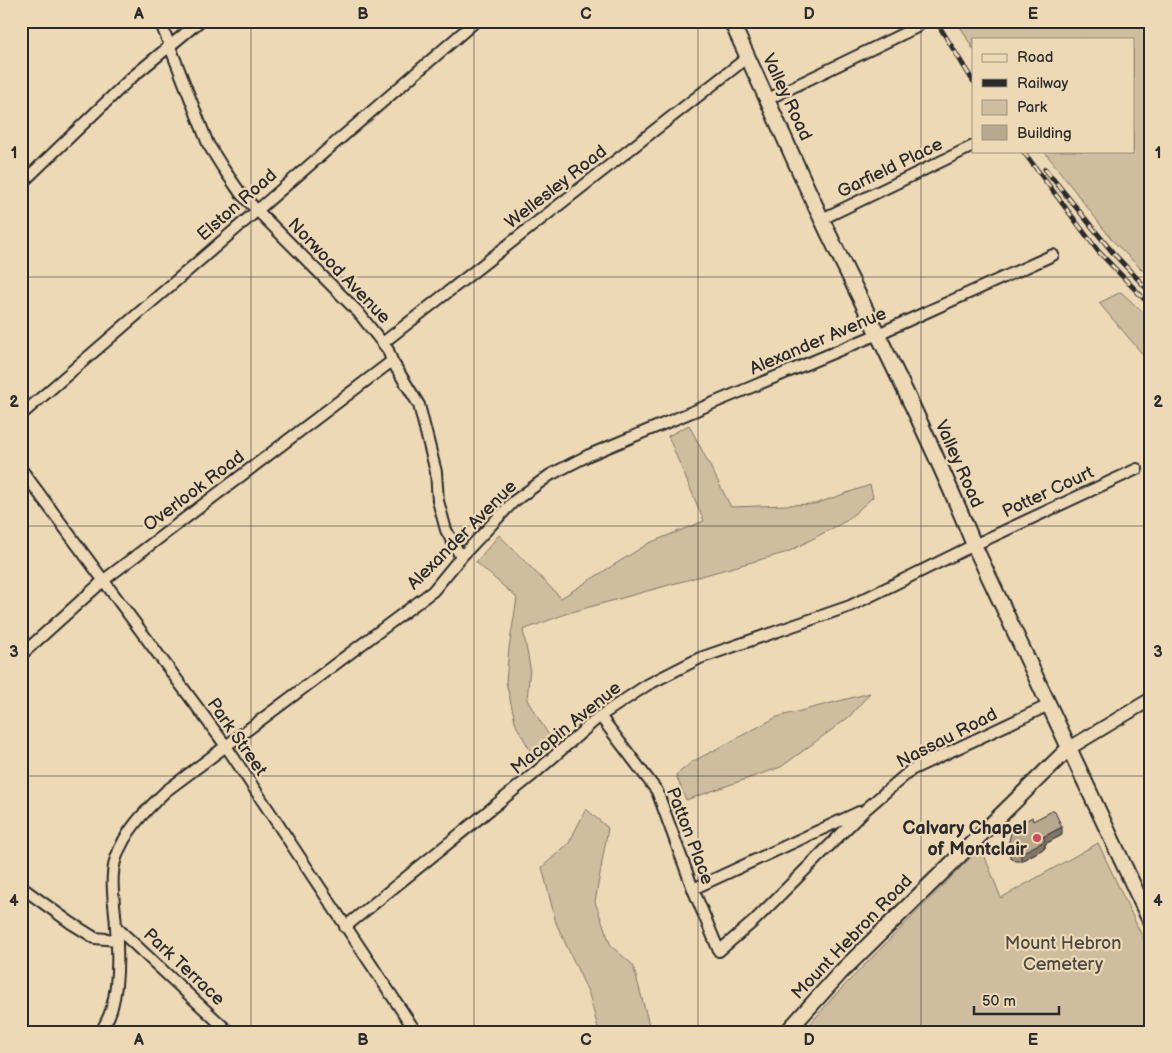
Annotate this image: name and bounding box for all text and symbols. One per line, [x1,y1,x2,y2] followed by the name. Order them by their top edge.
[133,5,144,24] text: A
[357,5,369,24] text: B
[580,5,592,24] text: C
[803,5,815,24] text: D
[1028,5,1038,24] text: E
[972,38,1134,152] legend
[1017,48,1053,67] text: Road
[758,50,816,144] street label: Valley Road
[1017,74,1068,93] text: Railway
[1017,98,1048,117] text: Park
[1017,124,1072,143] text: Building
[834,133,946,202] street label: Garfield Place
[501,141,611,233] street label: Wellesley Road
[11,144,17,163] text: 1
[1155,144,1161,163] text: 1
[193,165,281,245] street label: Elston Road
[283,214,395,328] street label: Norwood Avenue
[747,303,890,379] street label: Alexander Avenue
[9,393,19,412] text: 2
[1153,393,1163,412] text: 2
[930,417,988,511] street label: Valley Road
[139,446,249,536] street label: Overlook Road
[999,462,1097,522] street label: Potter Court
[403,476,521,594] street label: Alexander Avenue
[9,643,19,662] text: 3
[1153,643,1163,662] text: 3
[507,677,626,779] street label: Macopin Avenue
[203,694,272,780] street label: Park Street
[893,704,1001,772] street label: Nassau Road
[662,785,718,888] street label: Patton Place
[903,818,1028,860] place label: Calvary Chapel of Montclair
[1031,832,1043,844] marker: Calvary Chapel of Montclair
[787,870,917,1004] street label: Mount Hebron Road
[9,892,19,911] text: 4
[1153,892,1163,911] text: 4
[139,924,229,1010] street label: Park Terrace
[1005,933,1121,975] park label: Mount Hebron Cemetery
[974,983,1060,1015] scale bar
[982,992,1016,1011] text: 50 m
[133,1031,144,1050] text: A
[357,1031,369,1050] text: B
[580,1031,592,1050] text: C
[803,1031,815,1050] text: D
[1028,1031,1038,1050] text: E

